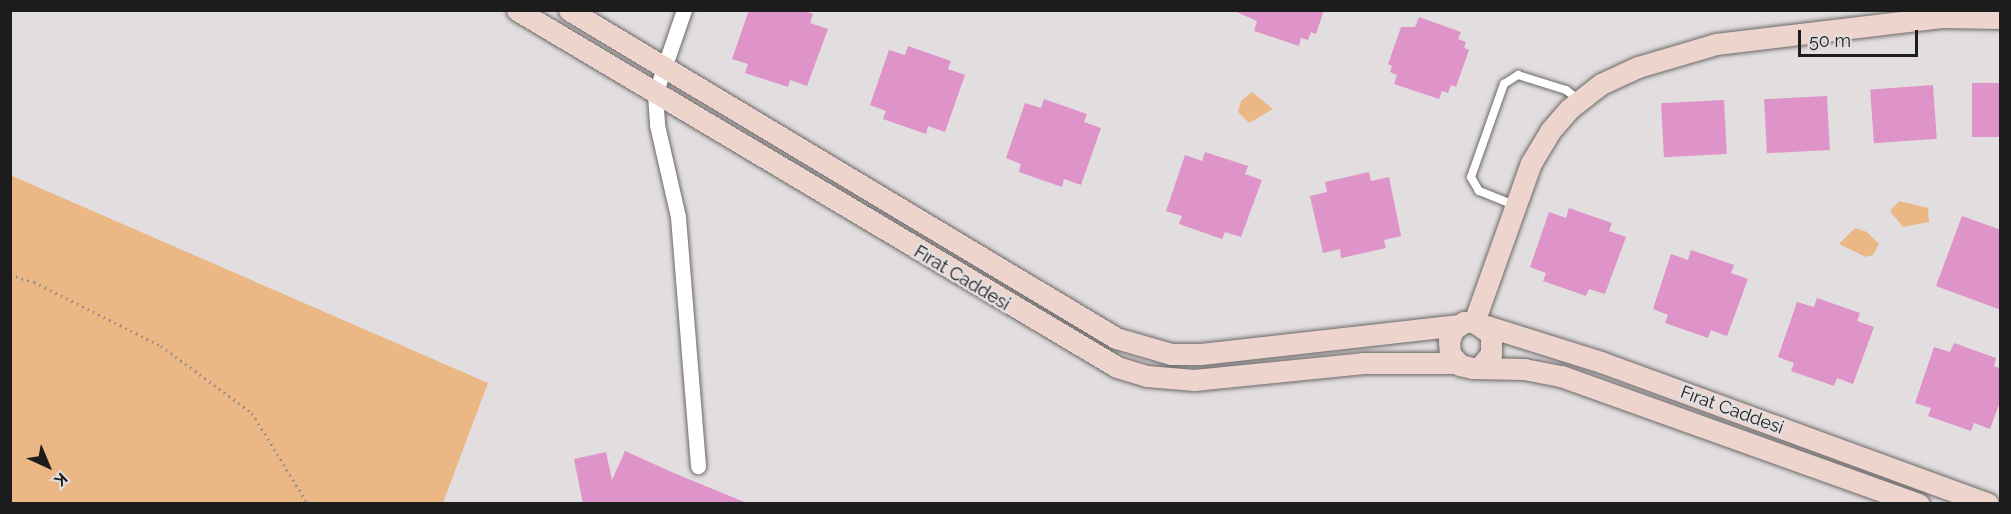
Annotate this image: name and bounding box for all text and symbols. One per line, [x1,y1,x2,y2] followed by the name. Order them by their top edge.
[1801,18,1921,56] scale bar
[1809,30,1851,51] text: 50 m
[910,241,1014,315] street label: Fırat Caddesi
[1677,381,1787,439] street label: Fırat Caddesi
[18,436,78,496] north arrow
[50,469,71,490] text: K

